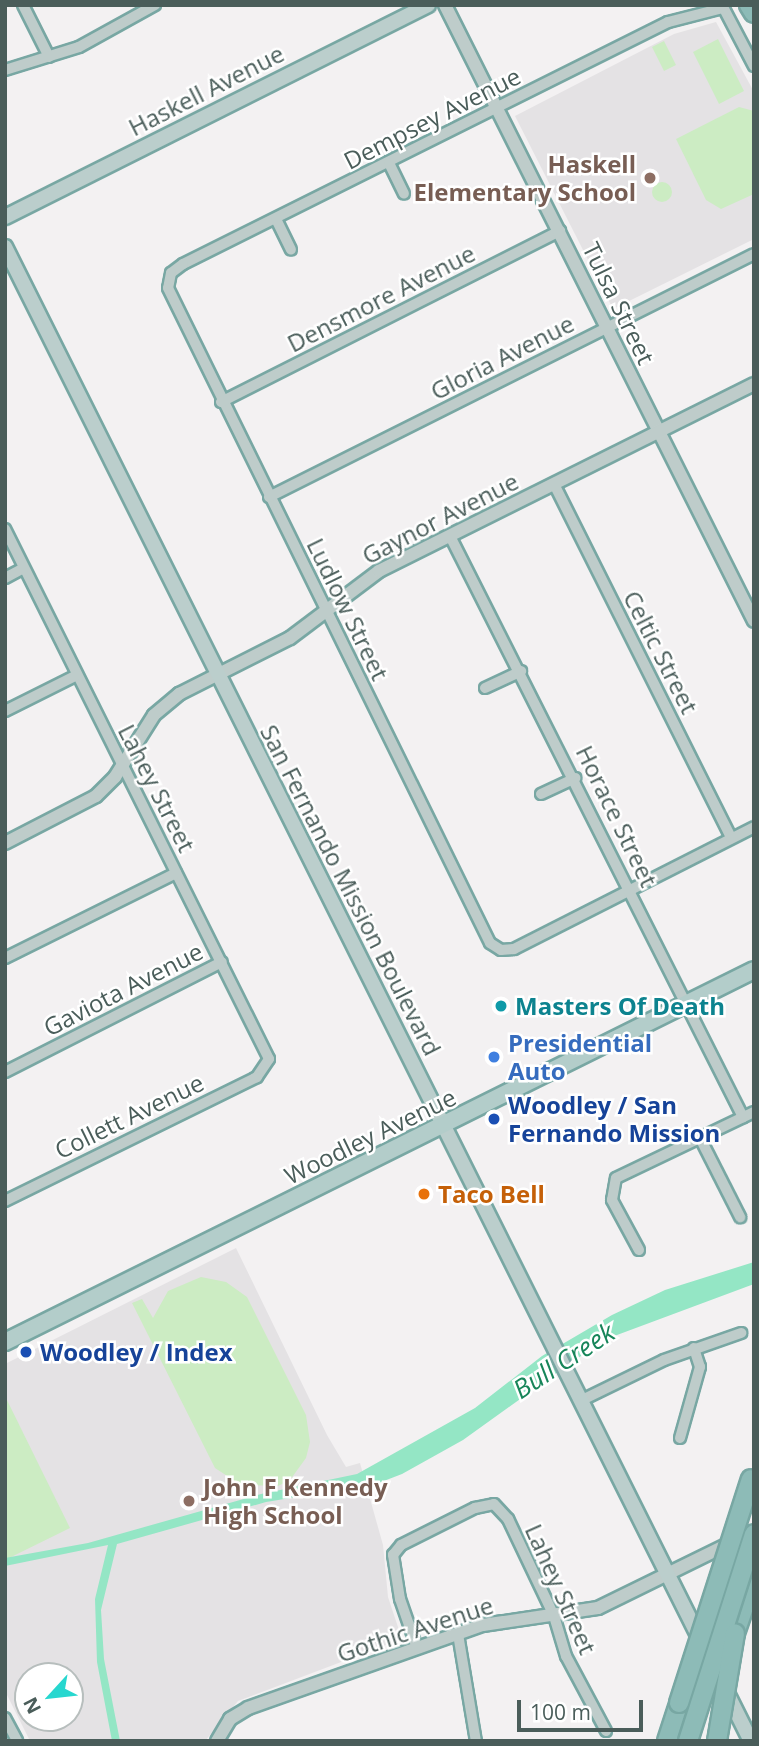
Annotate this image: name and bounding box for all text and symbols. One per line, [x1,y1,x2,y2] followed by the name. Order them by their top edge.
[124,38,288,142] street label: Haskell Avenue
[339,61,525,175] street label: Dempsey Avenue
[413,150,636,206] place label: Haskell Elementary School
[642,170,658,186] marker: Haskell Elementary School
[577,237,661,369] street label: Tulsa Street
[282,238,480,358] street label: Densmore Avenue
[426,309,578,405] street label: Gloria Avenue
[357,466,523,570] street label: Gaynor Avenue
[301,533,395,685] street label: Ludlow Street
[618,586,704,718] street label: Celtic Street
[113,719,201,857] street label: Lahey Street
[255,720,447,1060] street label: San Fernando Mission Boulevard
[570,741,664,891] street label: Horace Street
[39,936,207,1042] street label: Gaviota Avenue
[515,992,725,1020] place label: Masters Of Death
[493,998,509,1014] marker: Masters Of Death
[508,1029,652,1085] place label: Presidential Auto
[486,1049,502,1065] marker: Presidential Auto
[50,1068,208,1164] street label: Collett Avenue
[280,1082,460,1190] street label: Woodley Avenue
[508,1091,720,1147] place label: Woodley / San Fernando Mission
[486,1111,502,1127] marker: Woodley / San Fernando Mission
[438,1180,545,1208] place label: Taco Bell
[416,1186,432,1202] marker: Taco Bell
[507,1317,621,1405] water label: Bull Creek
[40,1338,233,1366] place label: Woodley / Index
[18,1344,34,1360] marker: Woodley / Index
[203,1473,388,1529] place label: John F Kennedy High School
[181,1493,197,1509] marker: John F Kennedy High School
[520,1519,602,1659] street label: Lahey Street
[333,1590,497,1668] street label: Gothic Avenue
[14,1662,84,1732] north arrow
[521,1686,647,1730] scale bar
[17,1693,47,1718] text: N
[530,1698,591,1726] text: 100 m

